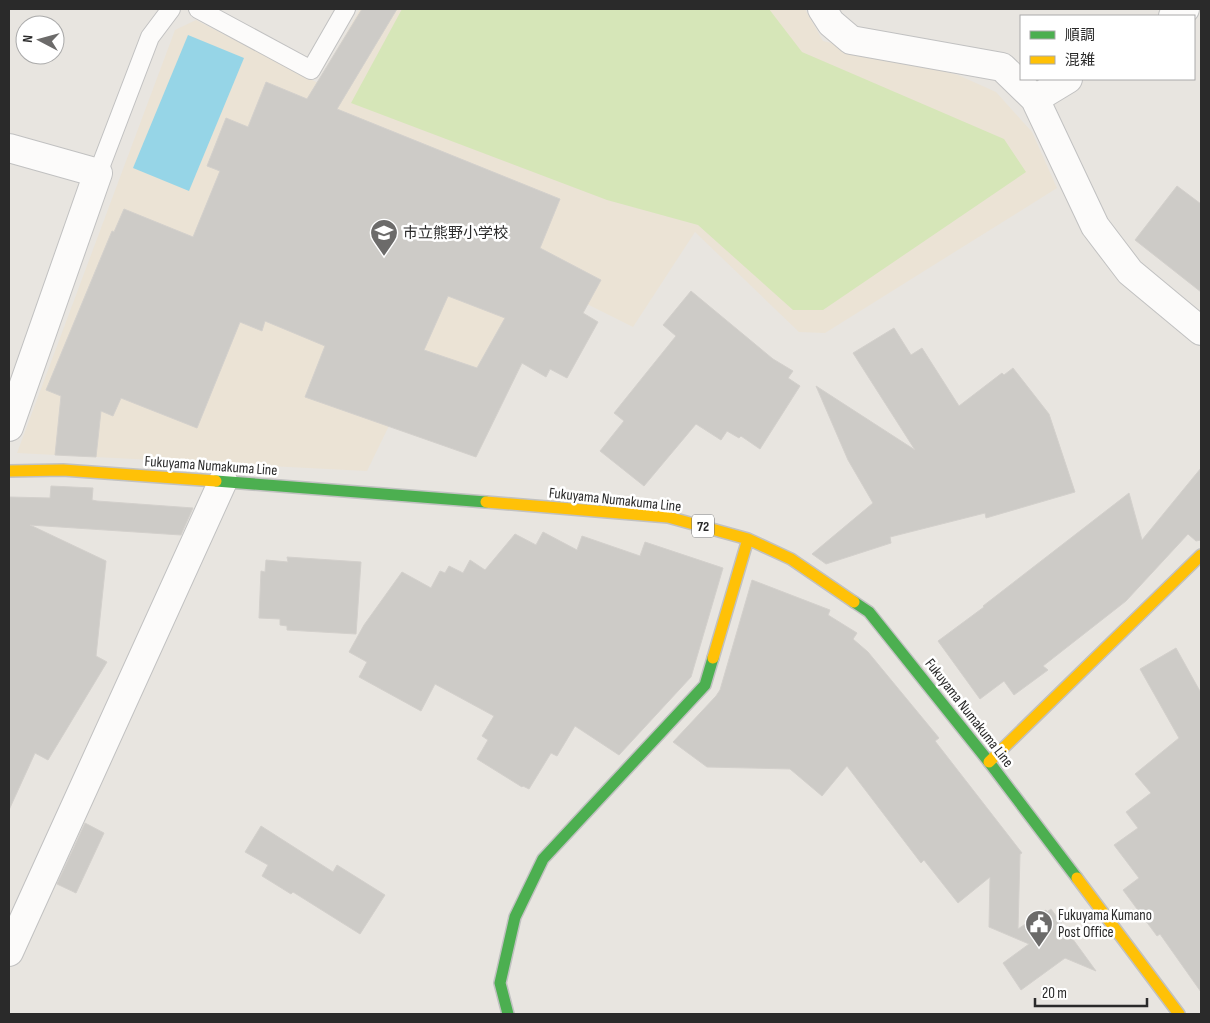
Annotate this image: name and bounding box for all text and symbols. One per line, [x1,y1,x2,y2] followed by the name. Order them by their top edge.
[15,15,65,65] north arrow
[1020,15,1195,80] legend
[1065,26,1095,45] text: 順調
[19,34,36,43] text: N
[1065,51,1095,70] text: 混雑
[369,218,399,257] school or university icon: 市立熊野小学校
[403,224,508,243] place label: 市立熊野小学校
[144,452,278,480] street label: Fukuyama Numakuma Line
[548,484,682,516] street label: Fukuyama Numakuma Line
[692,514,714,538] road number: 72
[921,655,1017,771] street label: Fukuyama Numakuma Line
[1058,906,1152,942] place label: Fukuyama Kumano Post Office
[1024,909,1054,948] public building icon: Fukuyama Kumano Post Office
[1035,976,1148,1008] scale bar
[1042,984,1067,1003] text: 20 m

